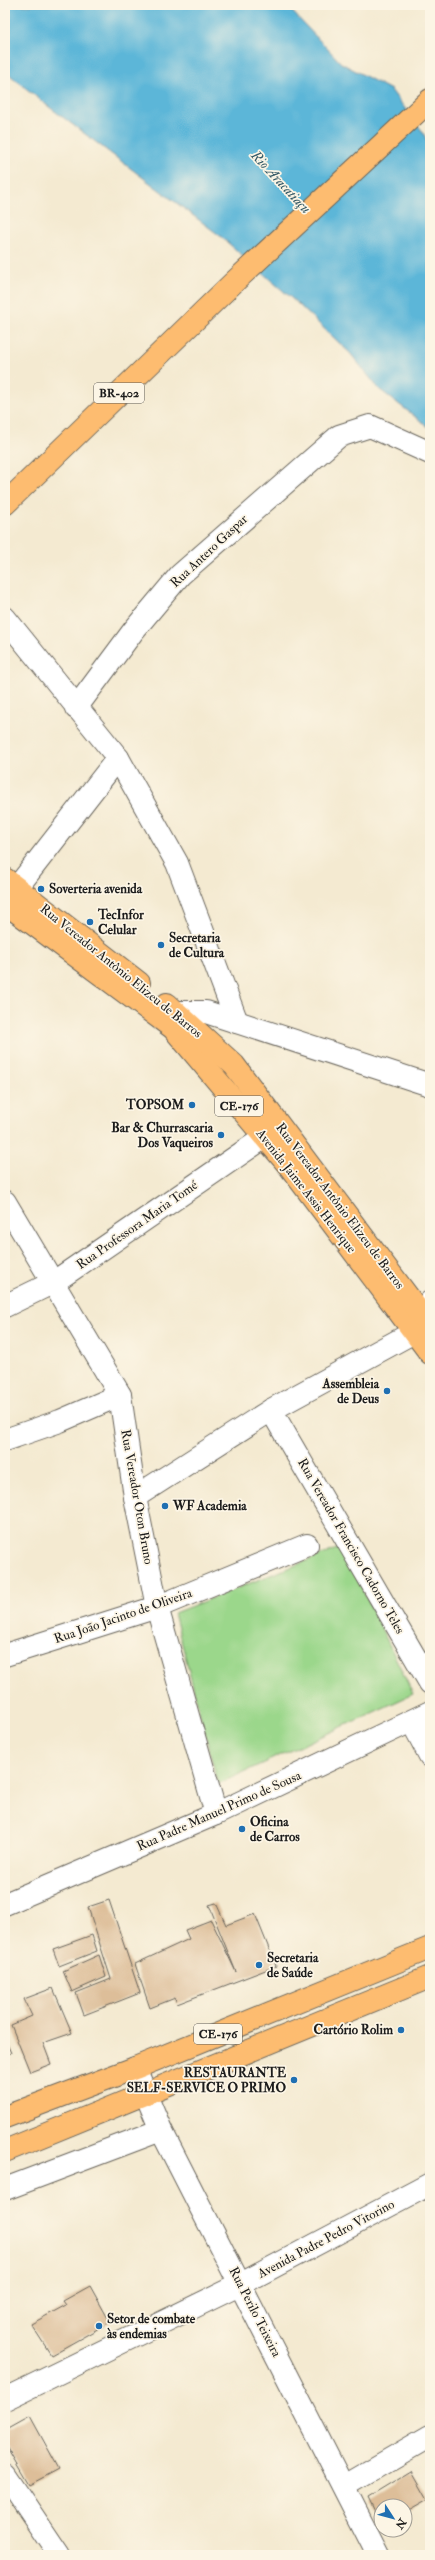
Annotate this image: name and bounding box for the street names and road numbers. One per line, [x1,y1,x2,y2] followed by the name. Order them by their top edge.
[94,383,144,403] road number: BR-402
[167,511,252,592] street label: Rua Antero Gaspar
[37,901,206,1042] street label: Rua Vereador Antônio Elizeu de Barros
[215,1096,263,1116] road number: CE-176
[272,1120,408,1293] street label: Rua Vereador Antônio Elizeu de Barros
[252,1125,360,1257] street label: Avenida Jaime Assis Henrique
[73,1177,201,1273] street label: Rua Professora Maria Tomé
[117,1428,157,1566] street label: Rua Vereador Oton Bruno
[294,1455,408,1637] street label: Rua Vereador Francisco Cadorno Teles
[52,1585,195,1647] street label: Rua João Jacinto de Oliveira
[134,1767,304,1855] street label: Rua Padre Manuel Primo de Sousa
[194,2024,242,2044] road number: CE-176
[254,2196,397,2282] street label: Avenida Padre Pedro Vitorino
[225,2264,285,2360] street label: Rua Perilo Teixeira

